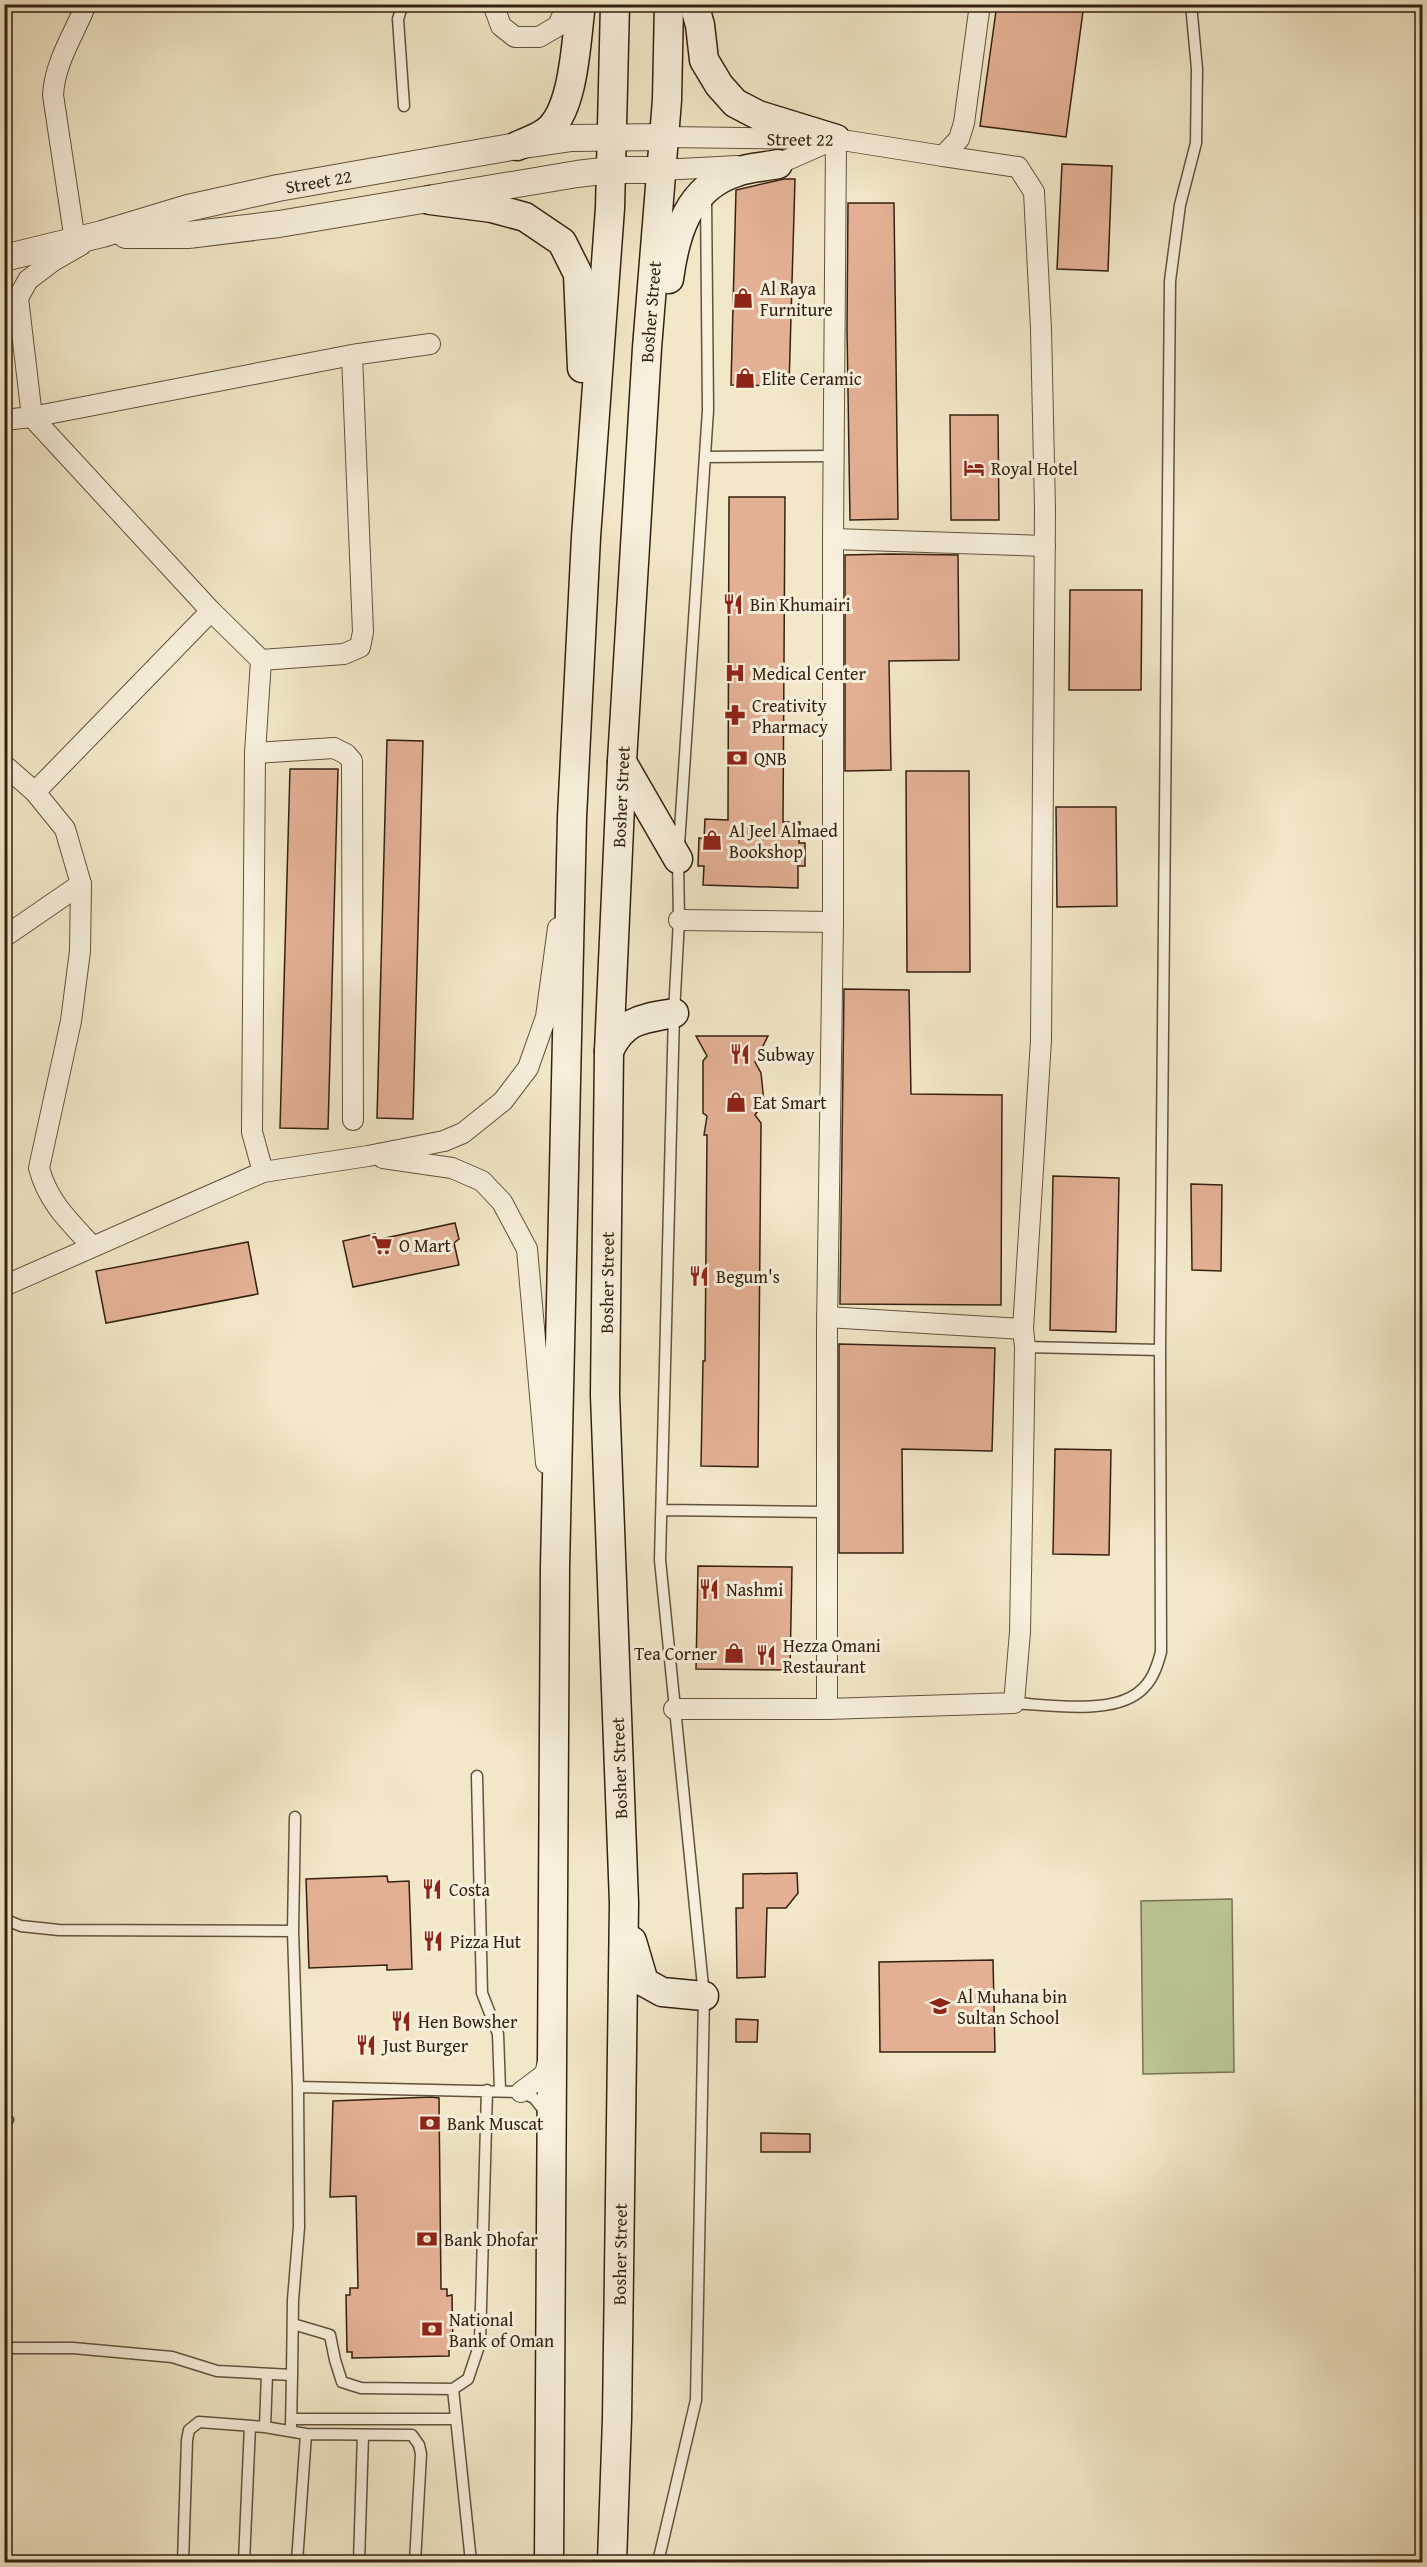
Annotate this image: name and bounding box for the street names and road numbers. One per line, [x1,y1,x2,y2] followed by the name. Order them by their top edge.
[766,125,834,152] street label: Street 22
[283,162,354,200] street label: Street 22
[633,259,668,363] street label: Bosher Street
[605,744,636,848] street label: Bosher Street
[592,1231,620,1334] street label: Bosher Street
[604,1716,634,1819] street label: Bosher Street
[605,2202,633,2305] street label: Bosher Street

